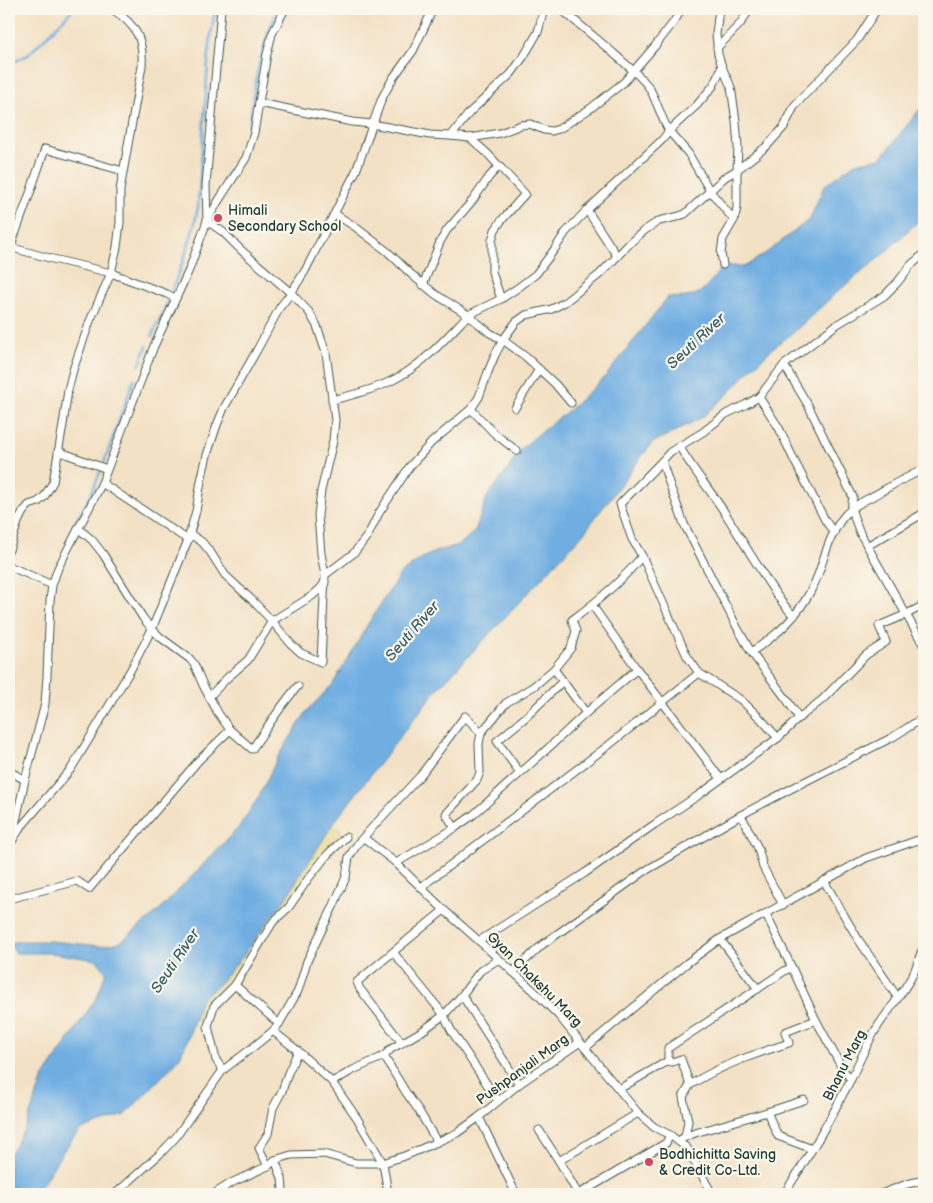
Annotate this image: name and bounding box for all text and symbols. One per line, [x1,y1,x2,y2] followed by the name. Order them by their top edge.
[228,202,341,235] place label: Himali Secondary School
[212,212,224,224] marker: Himali Secondary School
[663,308,731,373] water label: Seuti River
[381,596,445,665] water label: Seuti River
[147,924,205,997] water label: Seuti River
[484,928,586,1030] street label: Gyan Chakshu Marg
[819,1027,870,1104] street label: Bhanu Marg
[473,1030,572,1108] street label: Pushpanjali Marg
[659,1146,776,1179] place label: Bodhichitta Saving & Credit Co-Ltd.
[643,1156,655,1168] marker: Bodhichitta Saving & Credit Co-Ltd.

